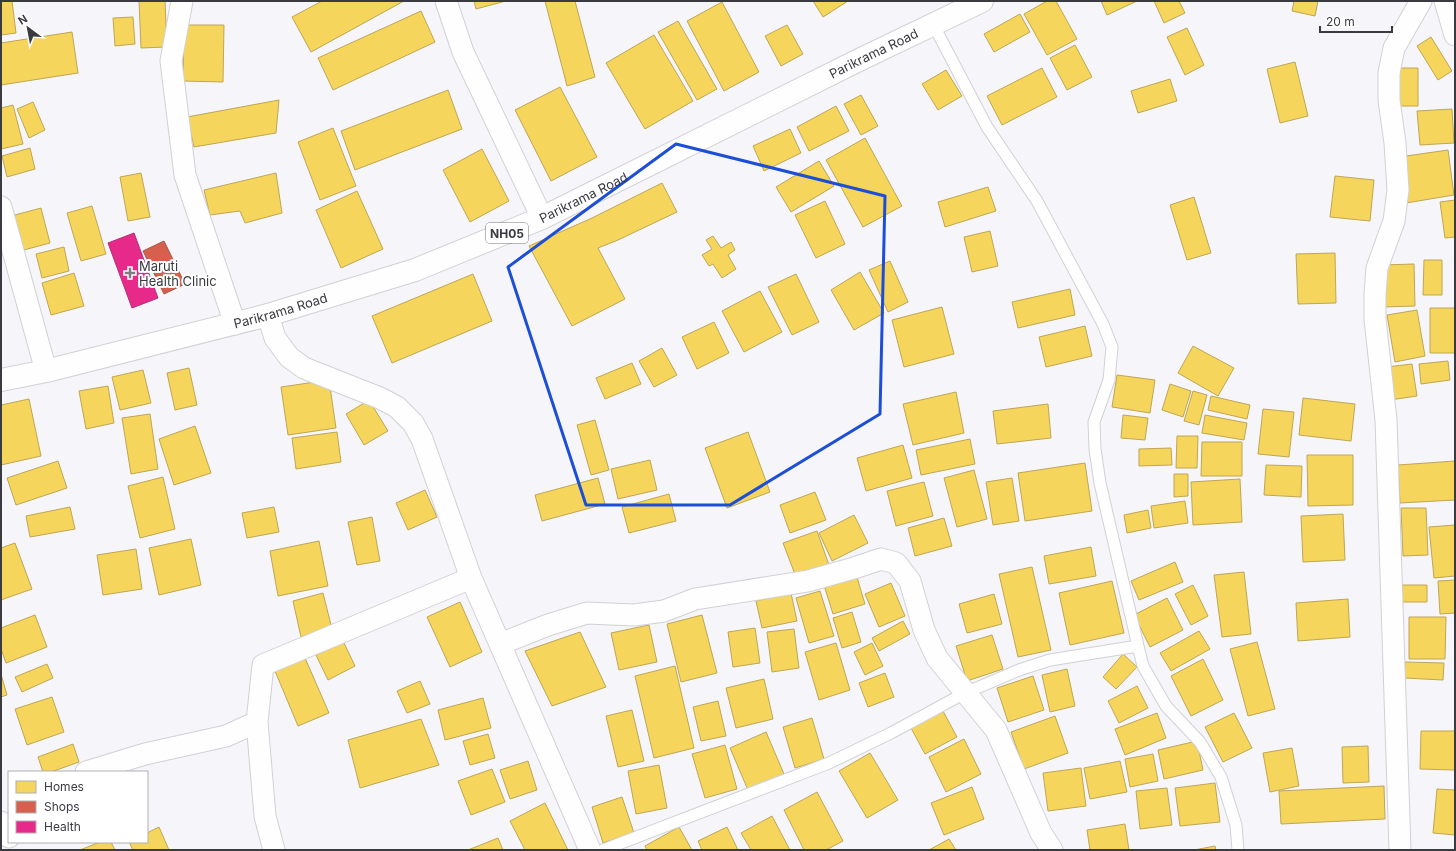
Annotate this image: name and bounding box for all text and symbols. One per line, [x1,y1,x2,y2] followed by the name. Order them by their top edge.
[8,8,48,48] north arrow
[1320,8,1392,34] scale bar
[15,11,30,28] text: N
[1326,14,1355,29] text: 20 m
[826,25,921,82] street label: Parikrama Road
[536,169,630,226] street label: Parikrama Road
[486,223,528,243] road number: NH05
[139,258,217,289] place label: Maruti Health Clinic
[124,267,136,279] marker: Maruti Health Clinic
[232,289,329,331] street label: Parikrama Road
[8,771,148,843] legend
[44,779,84,794] text: Homes
[44,799,80,814] text: Shops
[44,819,81,834] text: Health

